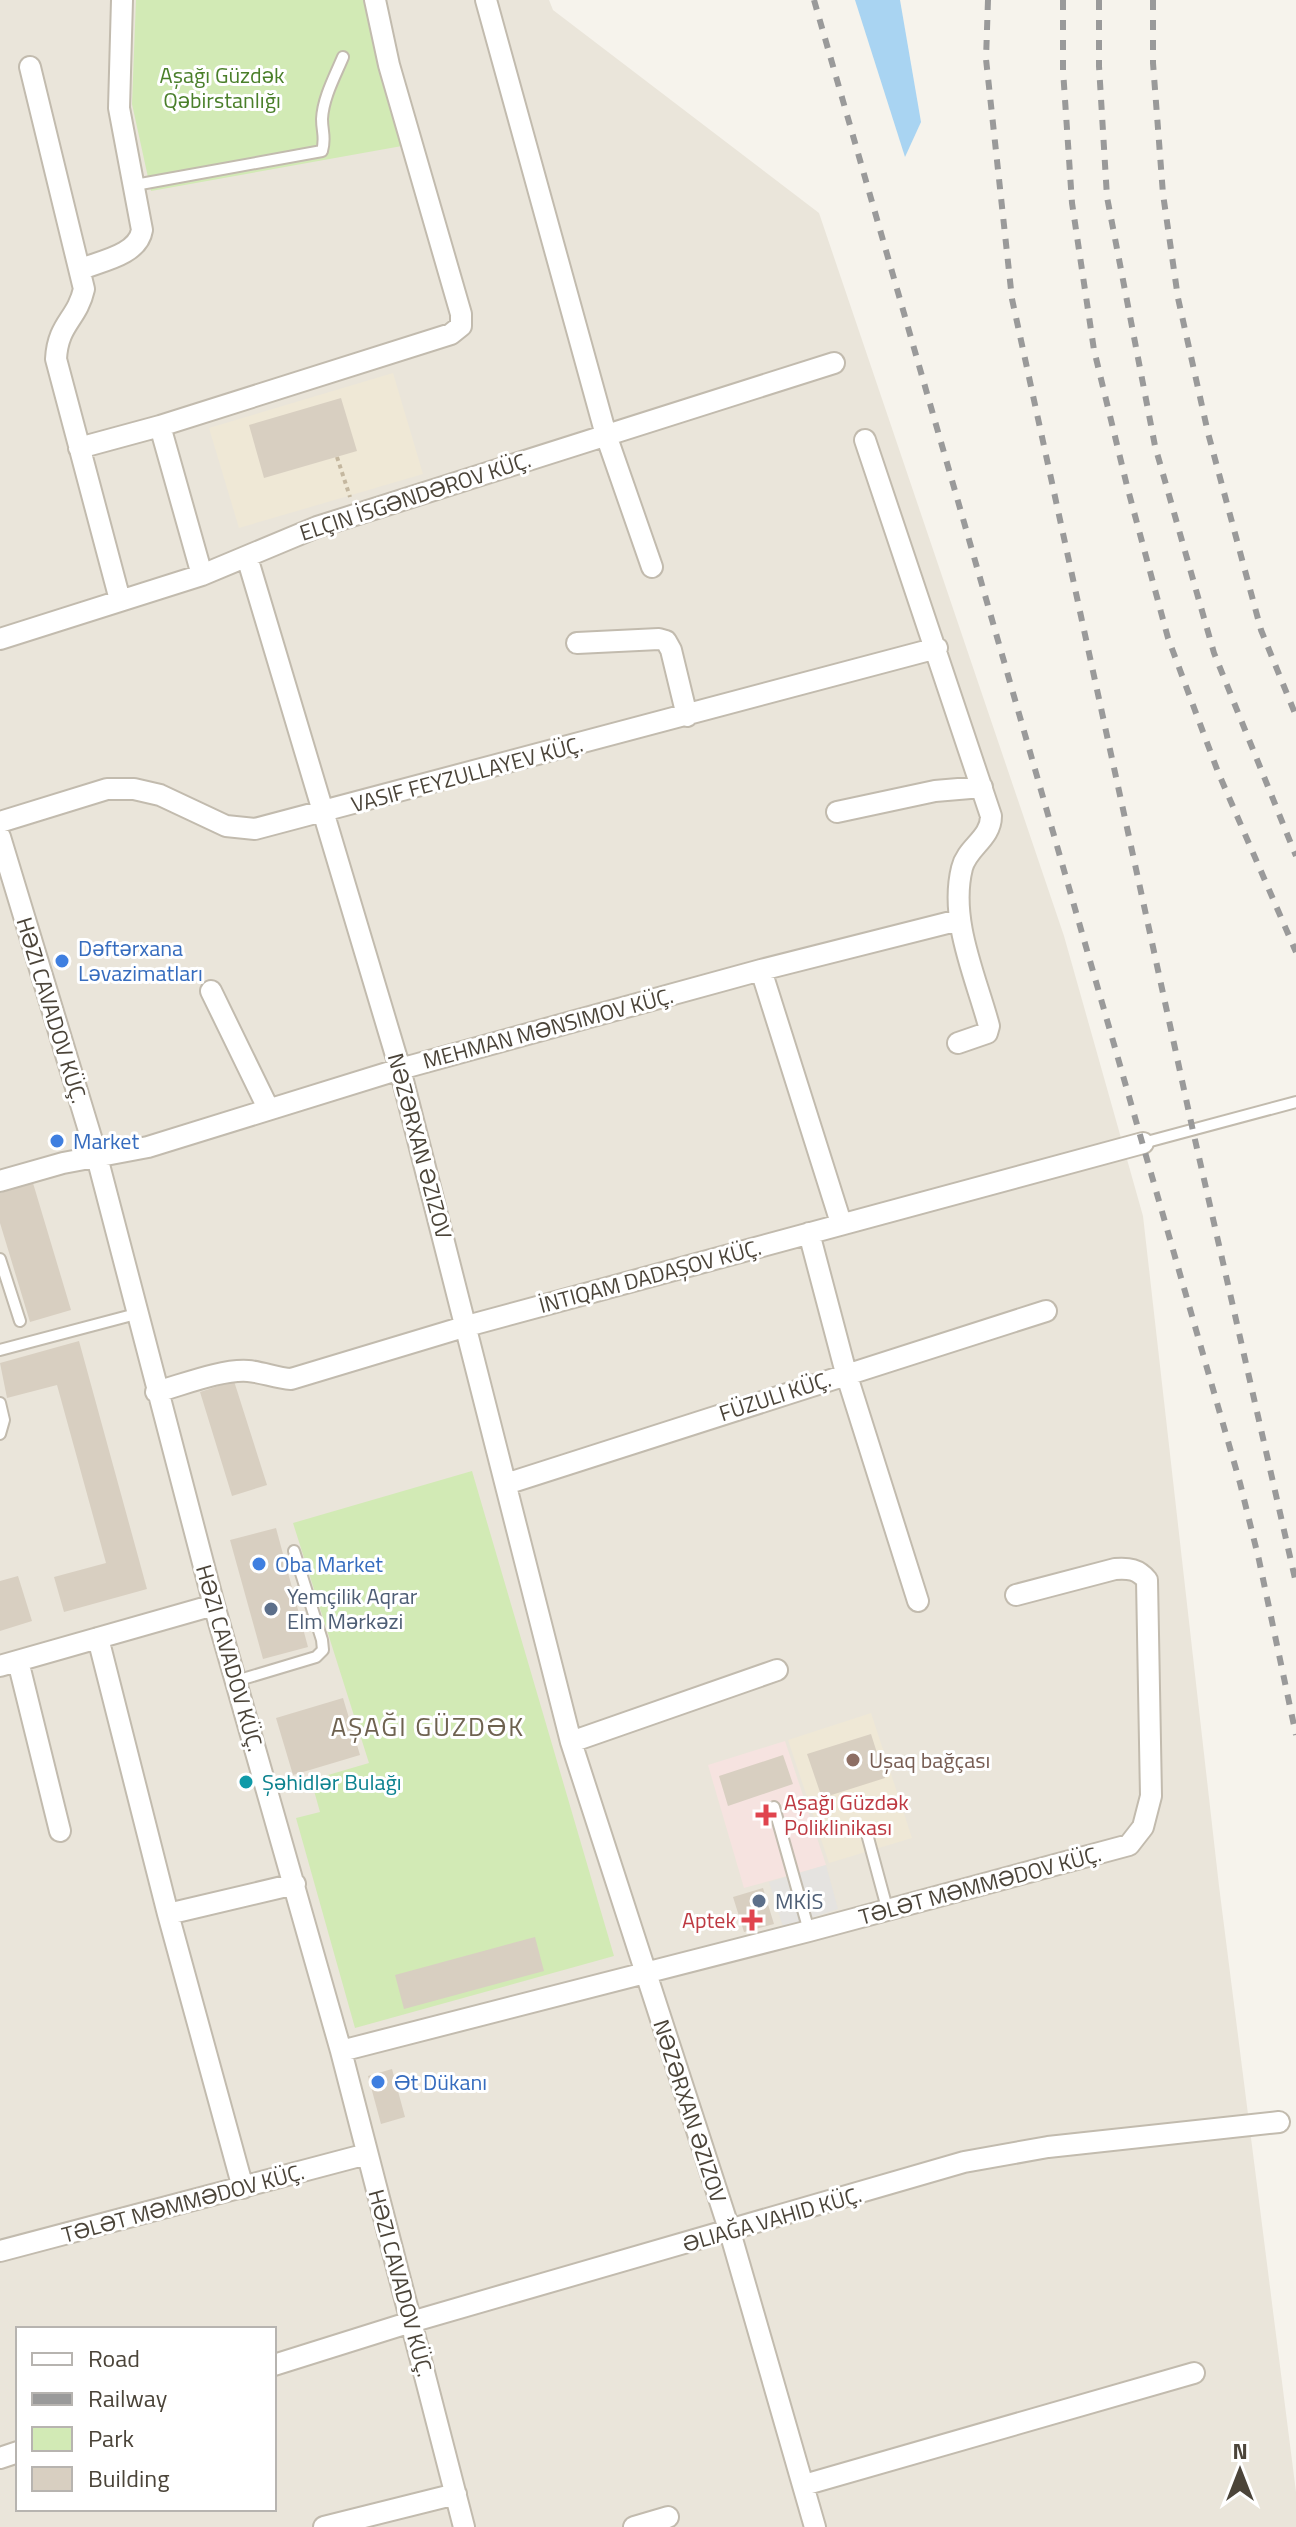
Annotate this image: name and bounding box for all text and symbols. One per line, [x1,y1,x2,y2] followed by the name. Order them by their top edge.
[160,58,285,117] park label: Aşağı Güzdək Qəbirstanlığı
[295,443,535,549] street label: ELÇIN İSGƏNDƏROV KÜÇ.
[347,727,587,821] street label: VASIF FEYZULLAYEV KÜÇ.
[8,913,96,1107] street label: HƏZI CAVADOV KÜÇ.
[78,931,203,990] place label: Dəftərxana Ləvazimatları
[53,952,71,970] marker: Dəftərxana Ləvazimatları
[419,978,677,1078] street label: MEHMAN MƏNSIMOV KÜÇ.
[379,1049,461,1243] street label: NƏZƏRXAN ƏZIZOV
[73,1124,139,1158] place label: Market
[48,1132,66,1150] marker: Market
[535,1230,765,1322] street label: İNTIQAM DADAŞOV KÜÇ.
[715,1362,835,1430] street label: FÜZULI KÜÇ.
[275,1547,383,1581] place label: Oba Market
[250,1555,268,1573] marker: Oba Market
[187,1561,273,1755] street label: HƏZI CAVADOV KÜÇ.
[287,1579,418,1638] place label: Yemçilik Aqrar Elm Mərkəzi
[262,1600,280,1618] marker: Yemçilik Aqrar Elm Mərkəzi
[331,1707,525,1746] district label: AŞAĞI GÜZDƏK
[869,1743,990,1777] place label: Uşaq bağçası
[844,1751,862,1769] marker: Uşaq bağçası
[262,1765,402,1799] place label: Şəhidlər Bulağı
[237,1773,255,1791] marker: Şəhidlər Bulağı
[784,1785,909,1844] place label: Aşağı Güzdək Poliklinikası
[755,1804,777,1826] marker: Aşağı Güzdək Poliklinikası
[855,1836,1105,1934] street label: TƏLƏT MƏMMƏDOV KÜÇ.
[775,1884,823,1918] place label: MKİS
[750,1892,768,1910] marker: MKİS
[682,1903,736,1937] place label: Aptek
[743,1911,761,1929] marker: Aptek
[644,2015,736,2207] street label: NƏZƏRXAN ƏZIZOV
[394,2065,487,2099] place label: Ət Dükanı
[369,2073,387,2091] marker: Ət Dükanı
[58,2154,308,2252] street label: TƏLƏT MƏMMƏDOV KÜÇ.
[678,2177,866,2261] street label: ƏLIAĞA VAHID KÜÇ.
[360,2186,442,2380] street label: HƏZI CAVADOV KÜÇ.
[16,2327,276,2511] legend
[88,2340,140,2376] text: Road
[88,2380,168,2416] text: Railway
[88,2420,134,2456] text: Park
[1200,2431,1280,2511] north arrow
[1232,2434,1248,2468] text: N
[88,2460,170,2496] text: Building

